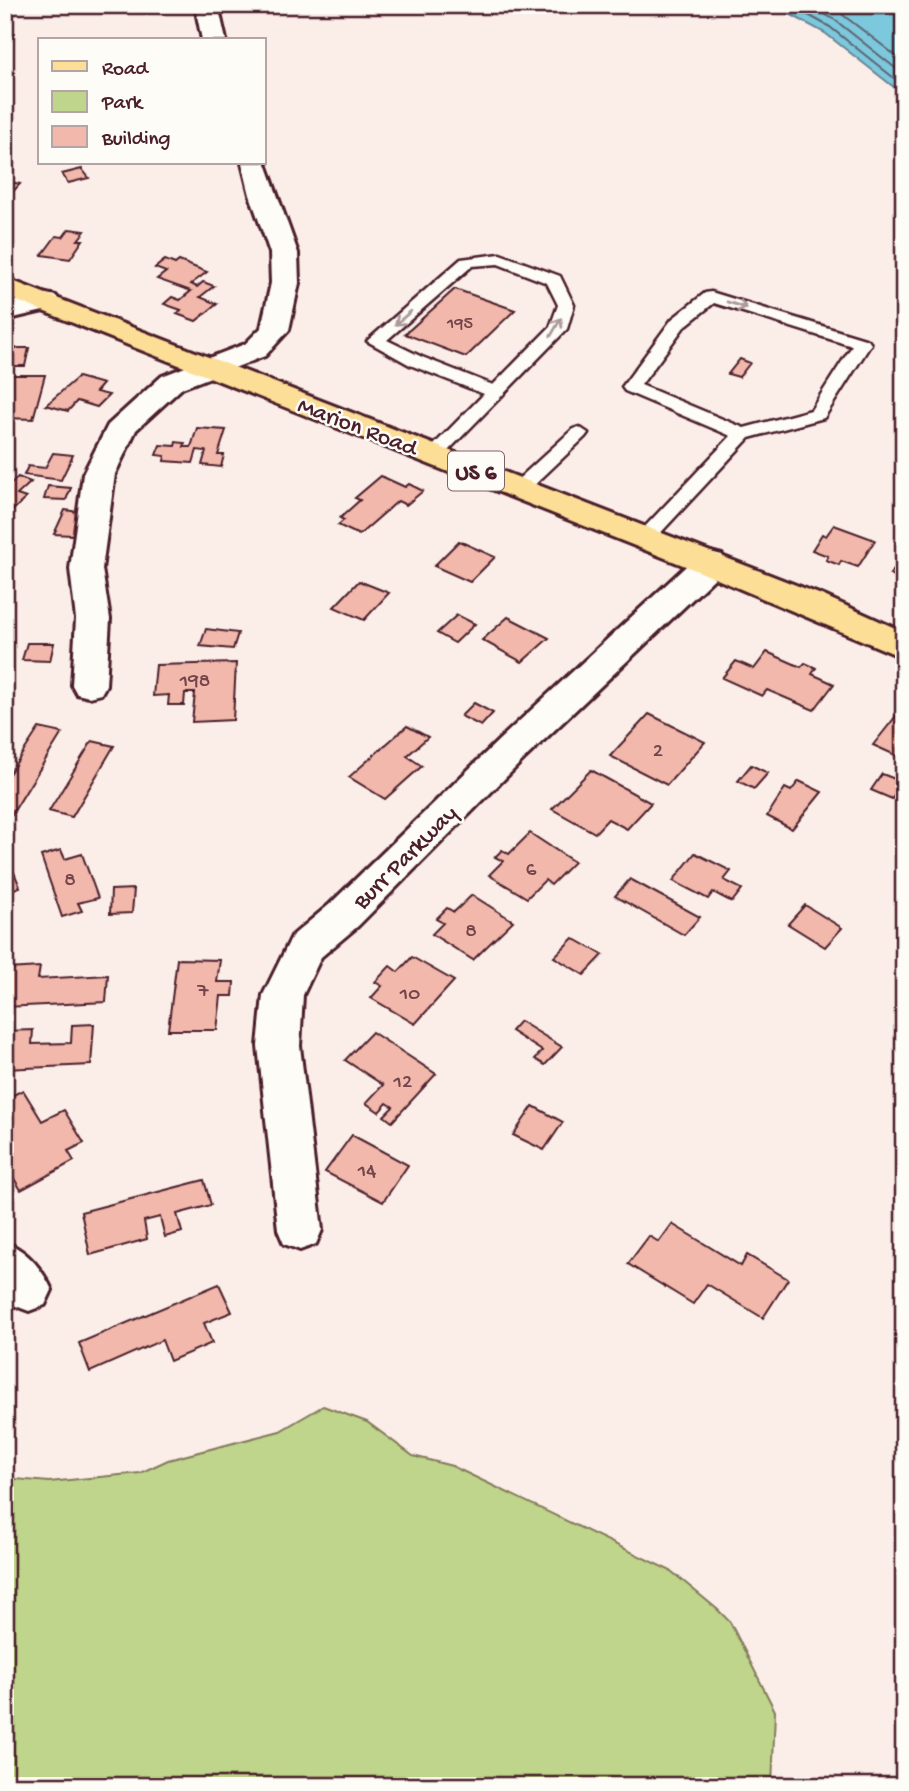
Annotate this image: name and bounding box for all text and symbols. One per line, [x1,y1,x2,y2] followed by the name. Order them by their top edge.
[38,38,266,164] legend
[102,58,150,83] text: Road
[101,92,145,117] text: Park
[101,128,171,153] text: Building
[725,300,747,313] one-way arrow
[395,310,413,326] one-way arrow
[446,314,473,335] house number: 195
[550,317,564,338] one-way arrow
[293,392,422,465] street label: Marion Road
[448,452,504,491] road number: US 6
[179,670,210,695] house number: 198
[653,740,663,765] house number: 2
[348,800,465,917] street label: Burr Parkway
[526,859,537,884] house number: 6
[64,869,76,894] house number: 8
[465,920,477,945] house number: 8
[197,980,210,1005] house number: 7
[399,983,420,1008] house number: 10
[393,1071,412,1096] house number: 12
[357,1160,376,1185] house number: 14

